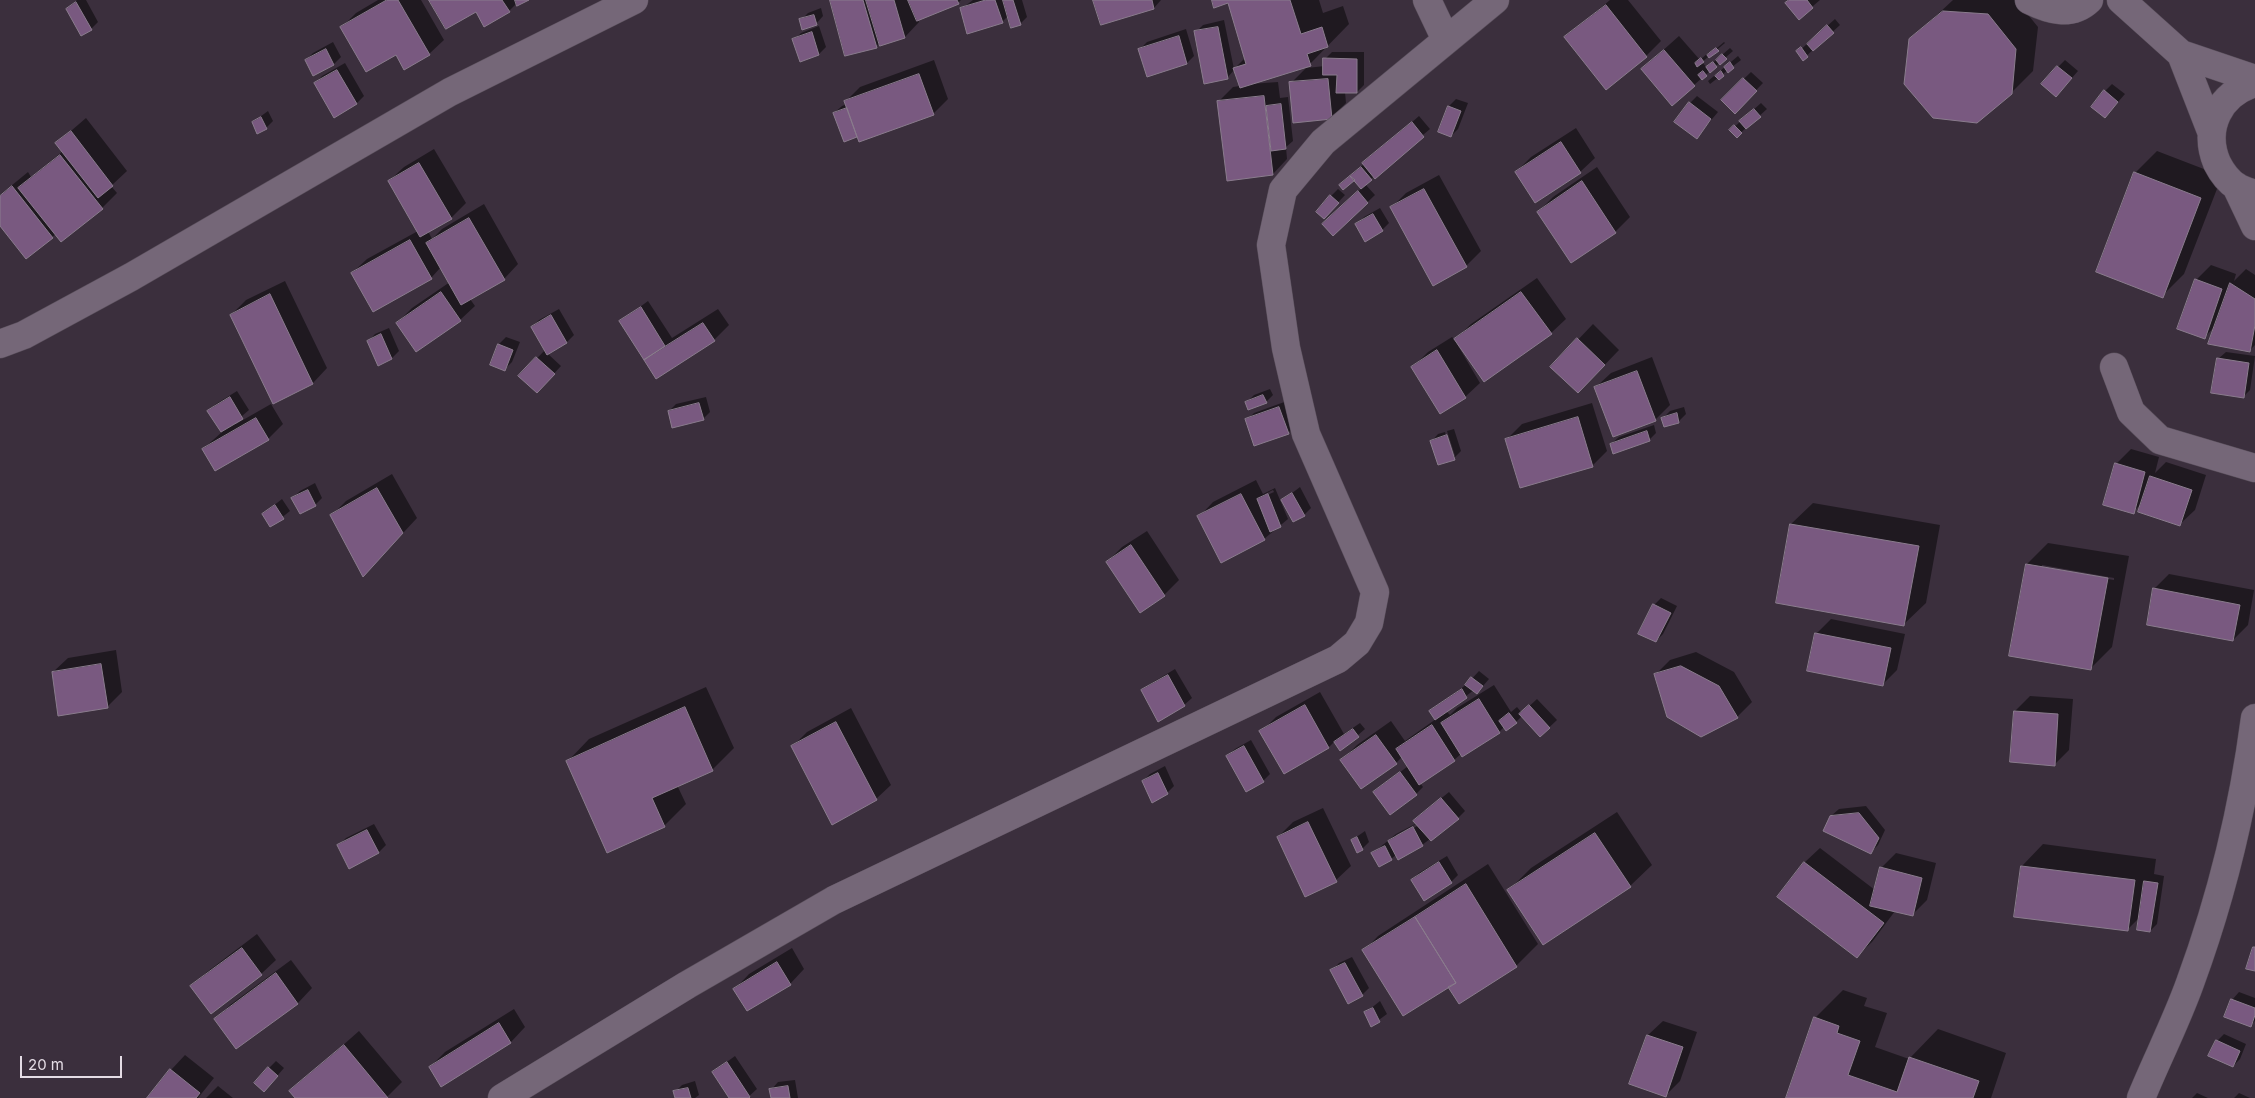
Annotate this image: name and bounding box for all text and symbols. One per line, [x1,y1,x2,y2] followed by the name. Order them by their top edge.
[22,1046,125,1078] scale bar
[28,1055,64,1074] text: 20 m

